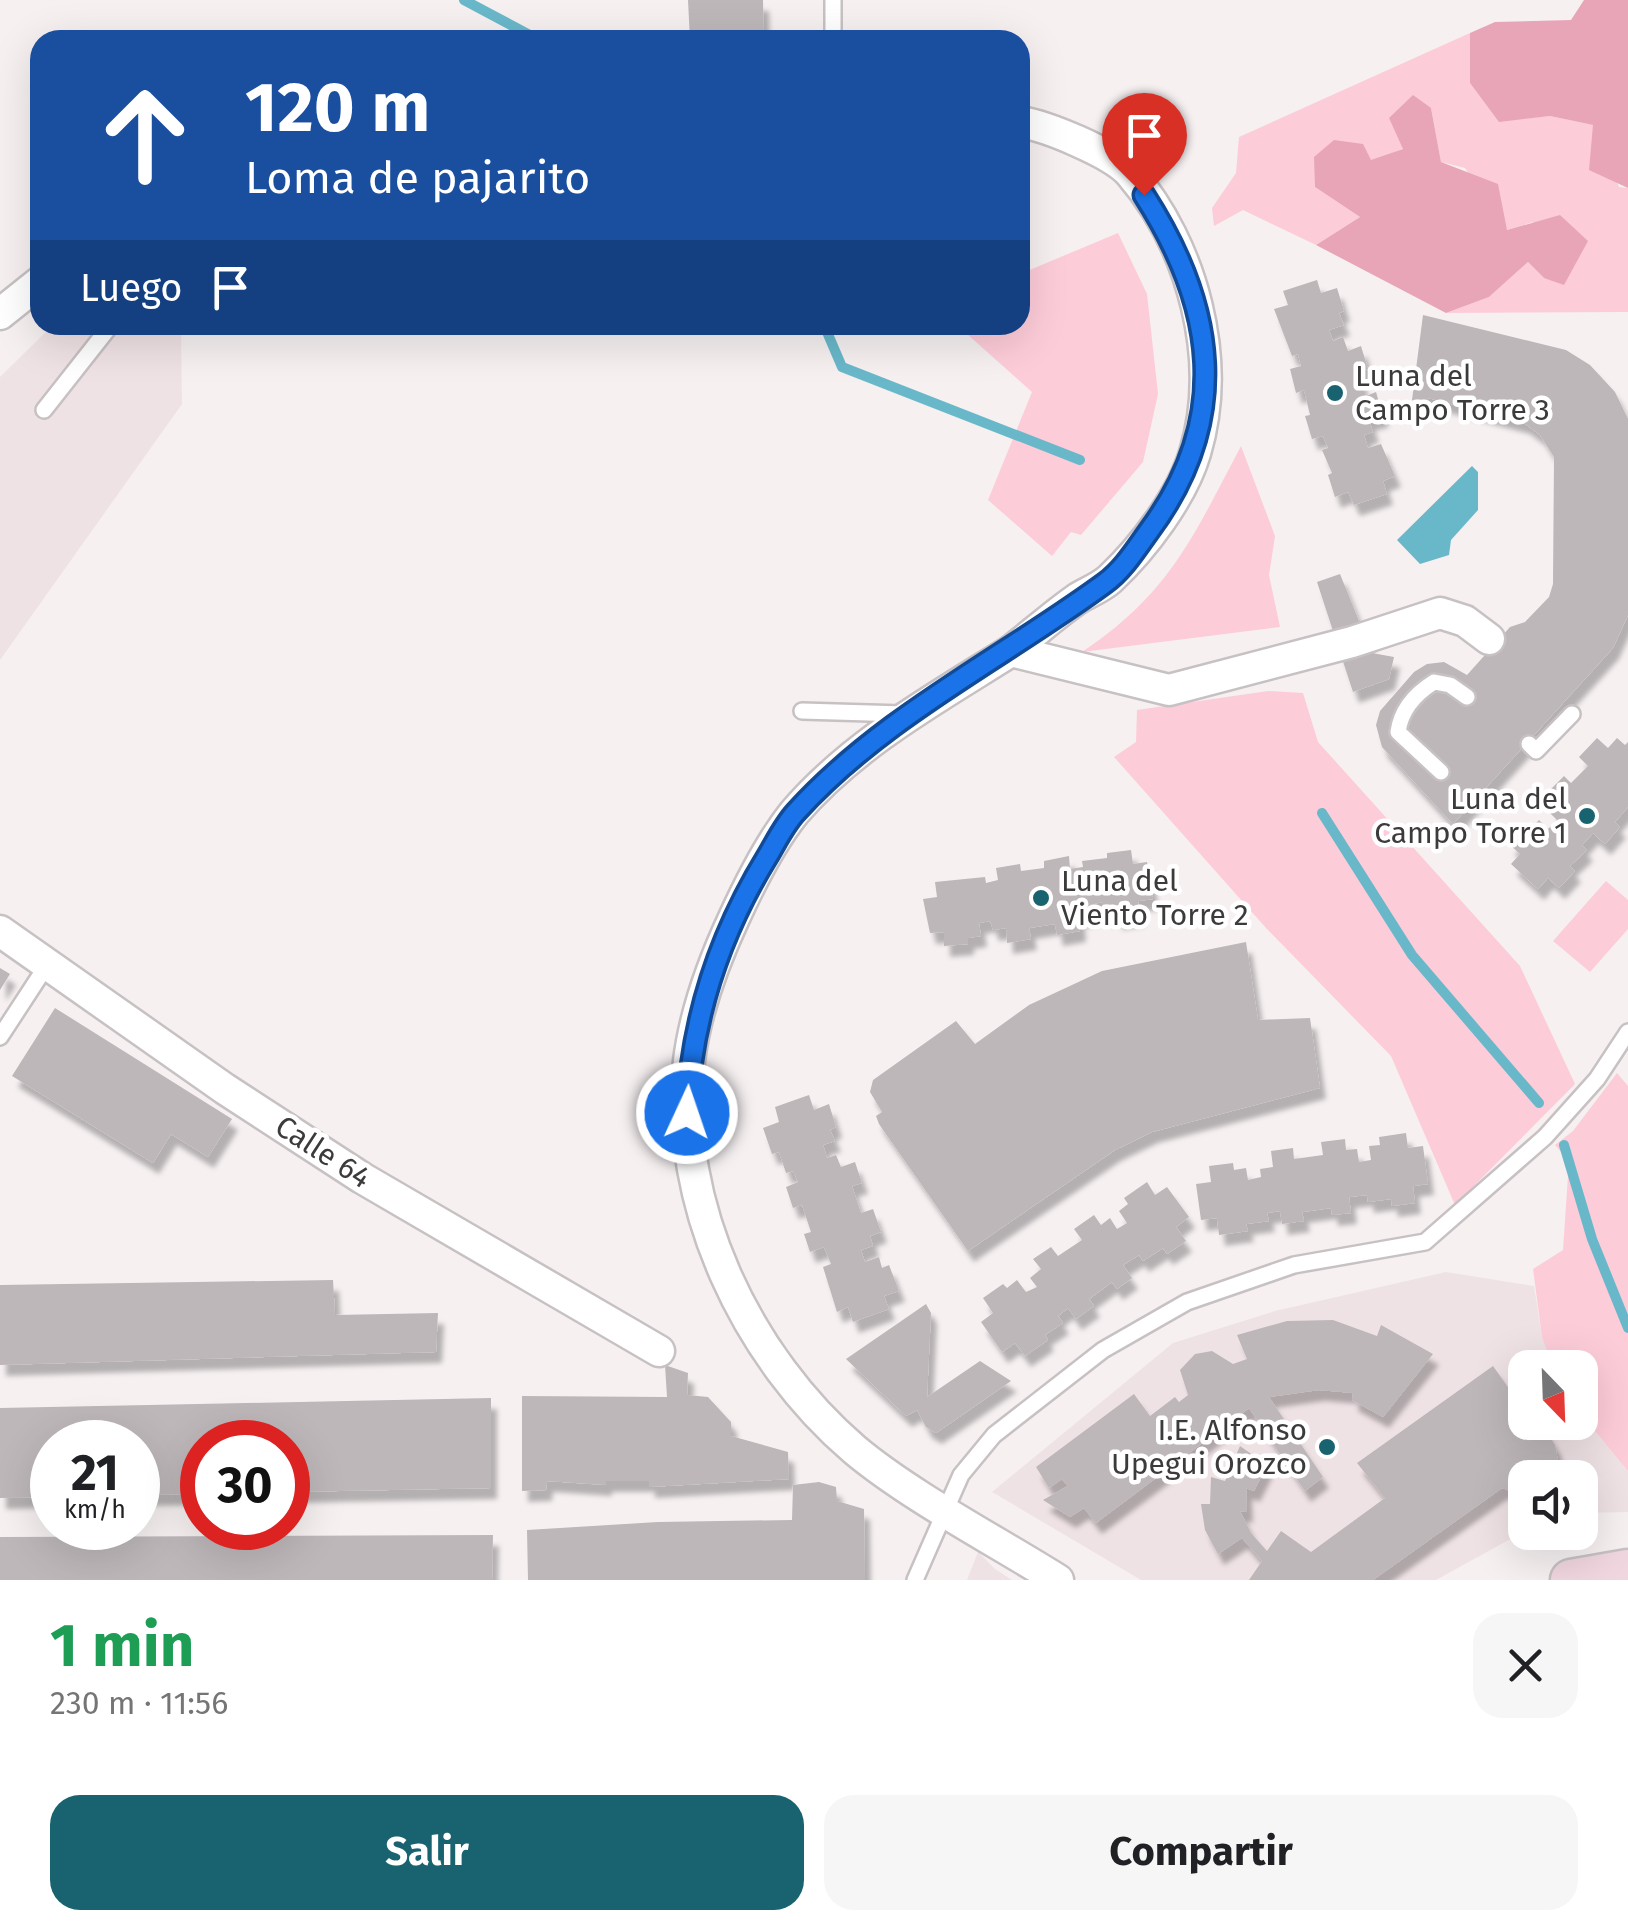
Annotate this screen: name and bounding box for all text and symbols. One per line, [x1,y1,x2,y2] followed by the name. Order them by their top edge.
[245,66,430,150] text: 120 m
[80,70,210,200] icon: ahead
[1102,93,1187,196] pin
[1117,108,1172,163] icon: arrive
[245,151,590,205] text: Loma de pajarito
[203,260,258,315] icon: arrive
[80,265,183,311] text: Luego
[1355,358,1550,428] place label: Luna del Campo Torre 3
[1324,382,1346,404] marker: Luna del Campo Torre 3
[1374,781,1567,851] place label: Luna del Campo Torre 1
[1576,805,1598,827] marker: Luna del Campo Torre 1
[1061,863,1249,933] place label: Luna del Viento Torre 2
[1030,887,1052,909] marker: Luna del Viento Torre 2
[635,1061,739,1165] position arrow
[269,1108,377,1196] street label: Calle 64
[1508,1350,1598,1440] north arrow
[1508,1350,1598,1550] map controls
[1111,1412,1307,1482] place label: I.E. Alfonso Upegui Orozco
[180,1420,310,1550] speed limit sign: 30
[1316,1436,1338,1458] marker: I.E. Alfonso Upegui Orozco
[71,1443,119,1503] text: 21
[1508,1460,1598,1550] button: sound
[64,1495,126,1525] text: km/h
[50,1610,194,1682] text: 1 min
[1473,1613,1578,1718] button: close
[50,1684,228,1722] text: 230 m · 11:56
[50,1795,804,1910] button: Salir
[824,1795,1578,1910] button: Compartir

